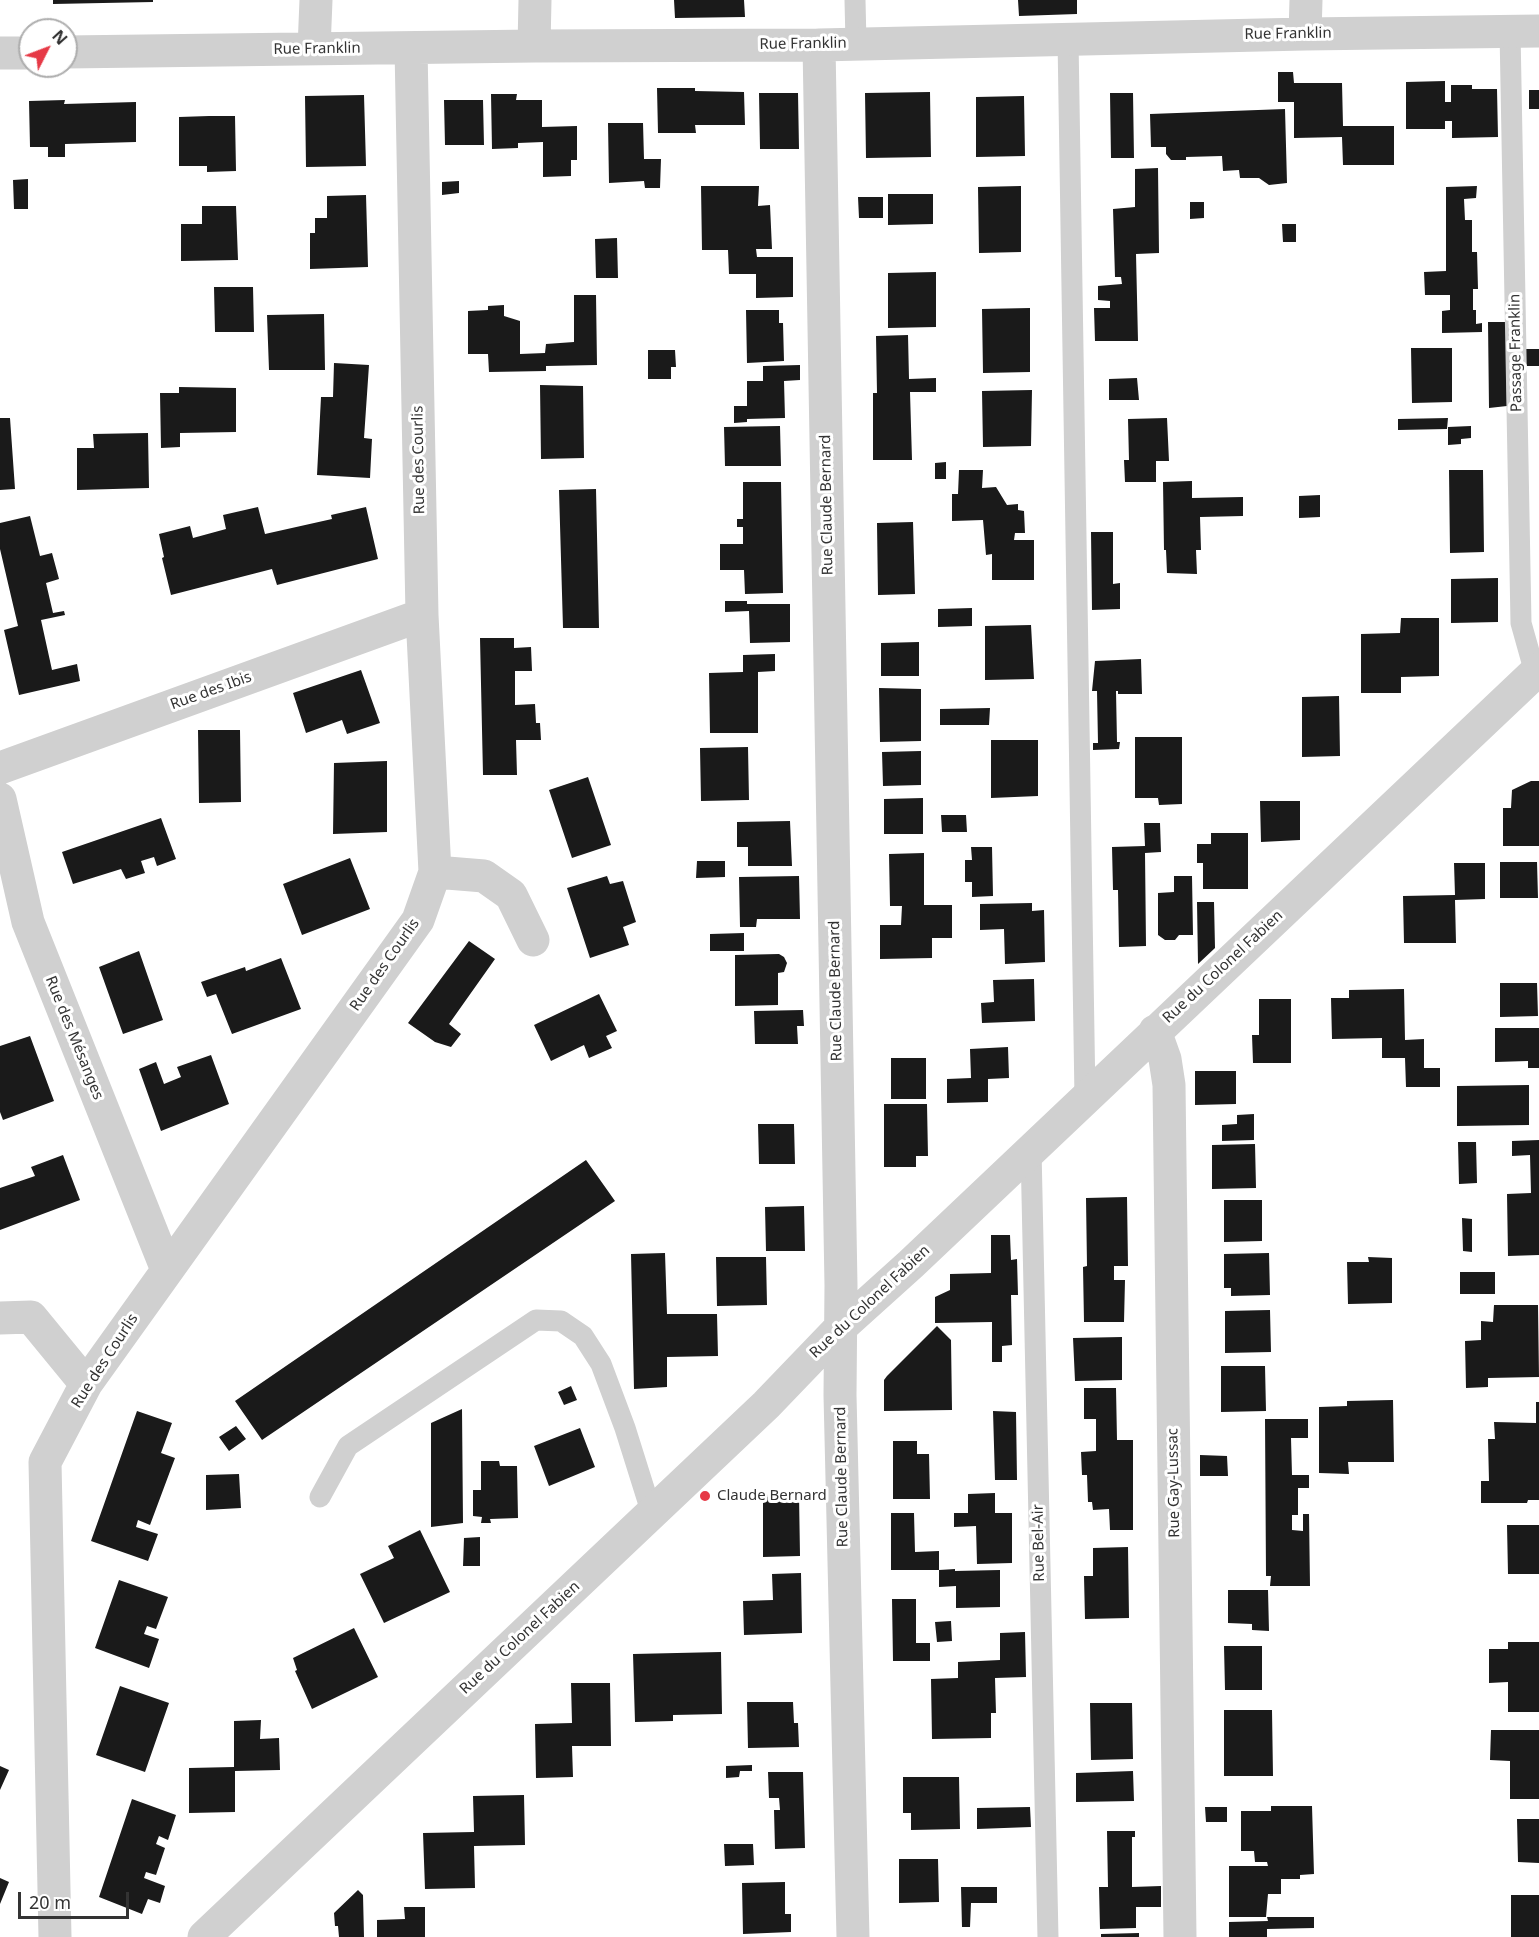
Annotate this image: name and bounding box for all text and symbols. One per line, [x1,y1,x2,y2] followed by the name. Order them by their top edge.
[18,18,78,78] north arrow
[1244,24,1332,44] street label: Rue Franklin
[47,25,72,49] text: N
[759,34,847,54] street label: Rue Franklin
[273,39,361,59] street label: Rue Franklin
[1506,294,1526,412] street label: Passage Franklin
[409,406,429,514] street label: Rue des Courlis
[817,434,837,576] street label: Rue Claude Bernard
[168,668,254,714] street label: Rue des Ibis
[1159,907,1287,1027] street label: Rue du Colonel Fabien
[346,915,424,1015] street label: Rue des Courlis
[826,920,846,1062] street label: Rue Claude Bernard
[41,974,107,1102] street label: Rue des Mésanges
[806,1242,934,1362] street label: Rue du Colonel Fabien
[68,1311,142,1411] street label: Rue des Courlis
[832,1406,852,1548] street label: Rue Claude Bernard
[1164,1428,1184,1538] street label: Rue Gay-Lussac
[717,1487,827,1505] place label: Claude Bernard
[698,1489,712,1503] marker: Claude Bernard
[1029,1504,1049,1582] street label: Rue Bel-Air
[456,1578,584,1698] street label: Rue du Colonel Fabien
[21,1880,132,1918] scale bar
[29,1890,71,1914] text: 20 m

